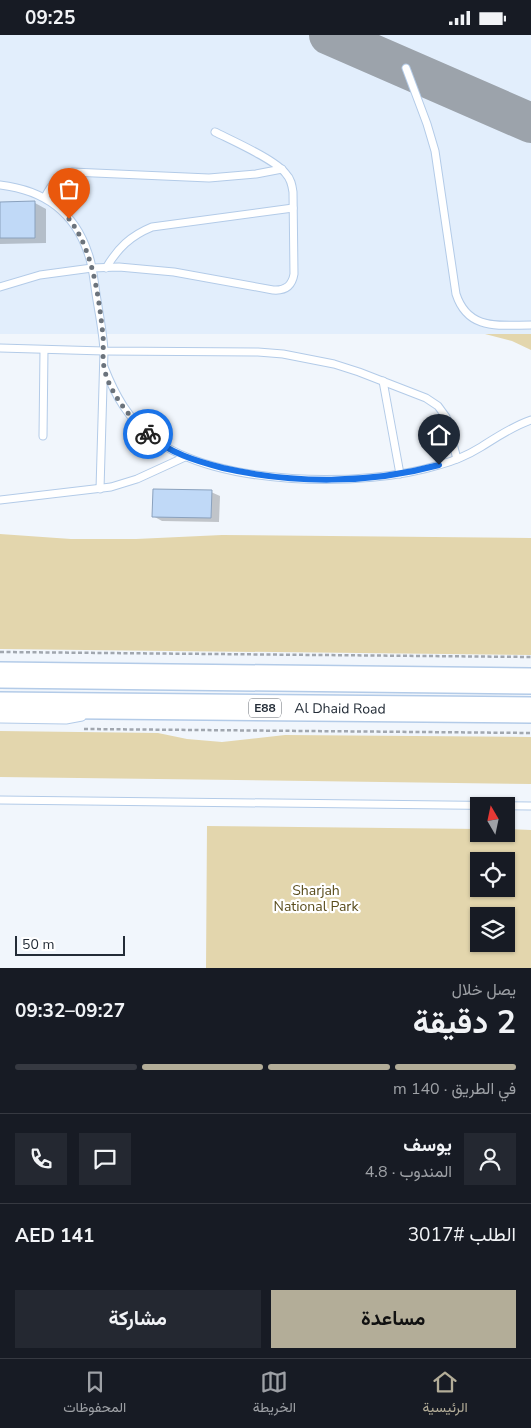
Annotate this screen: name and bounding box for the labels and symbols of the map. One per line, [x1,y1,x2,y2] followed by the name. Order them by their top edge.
[48,168,90,219] pin
[123,409,173,459] courier
[418,414,460,465] pin
[249,699,281,717] road number: E88
[294,699,386,719] street label: Al Dhaid Road
[470,797,515,843] north arrow
[274,881,359,916] park label: Sharjah National Park
[15,933,125,956] scale bar

